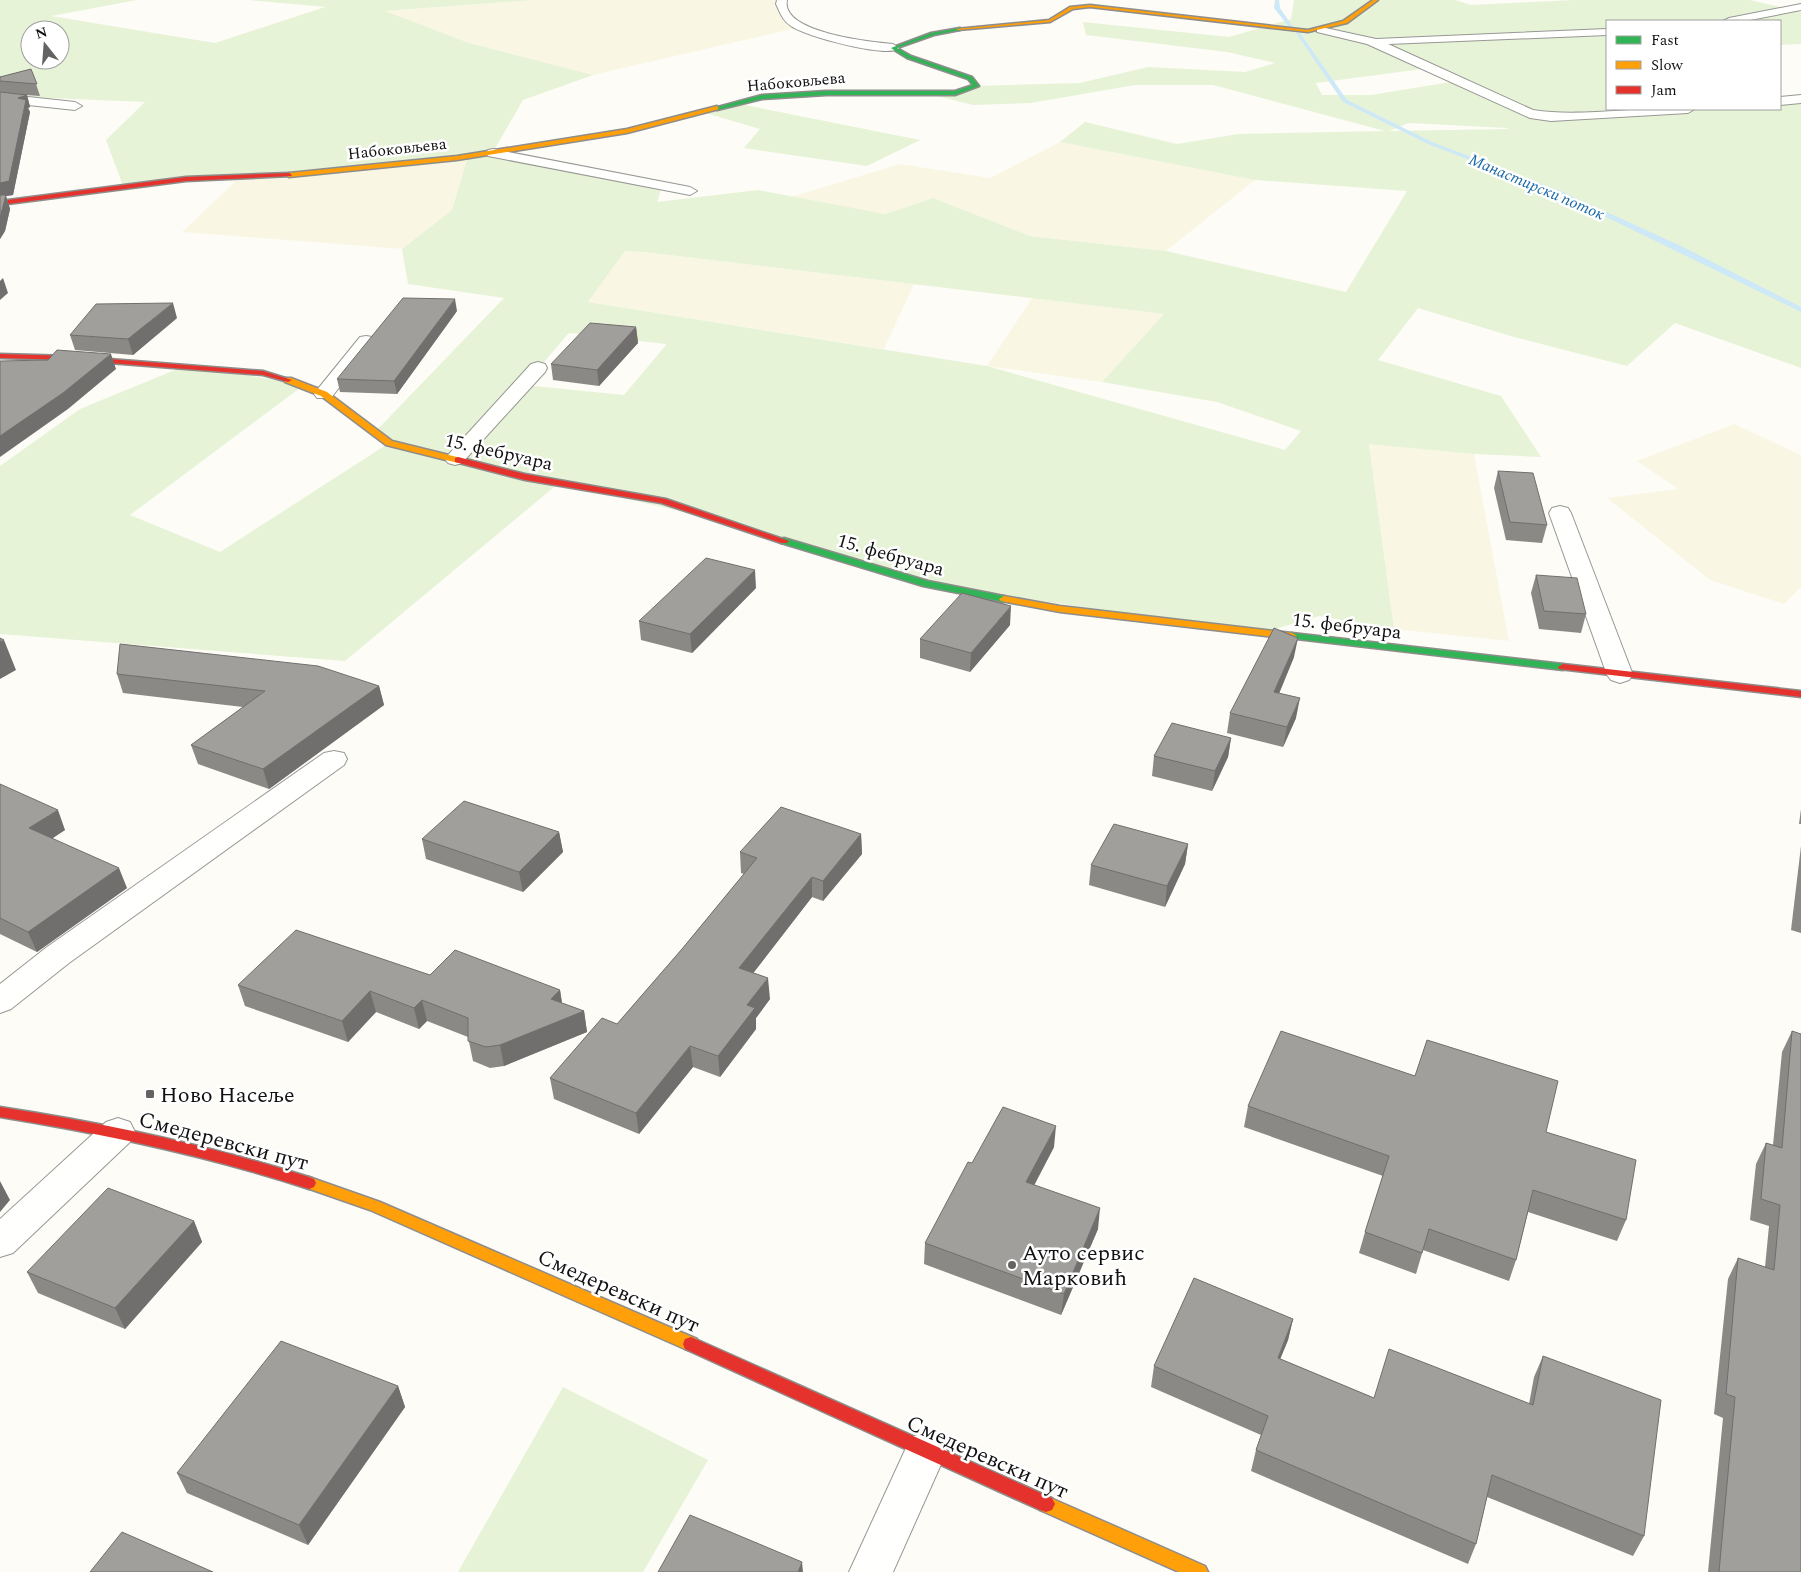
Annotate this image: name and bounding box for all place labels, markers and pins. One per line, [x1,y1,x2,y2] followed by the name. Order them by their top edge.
[160,1079,295,1112] place label: Ново Насеље
[144,1088,156,1100] marker: Ново Насеље
[1022,1237,1145,1295] place label: Ауто сервис Марковић
[1006,1259,1018,1271] marker: Ауто сервис Марковић

